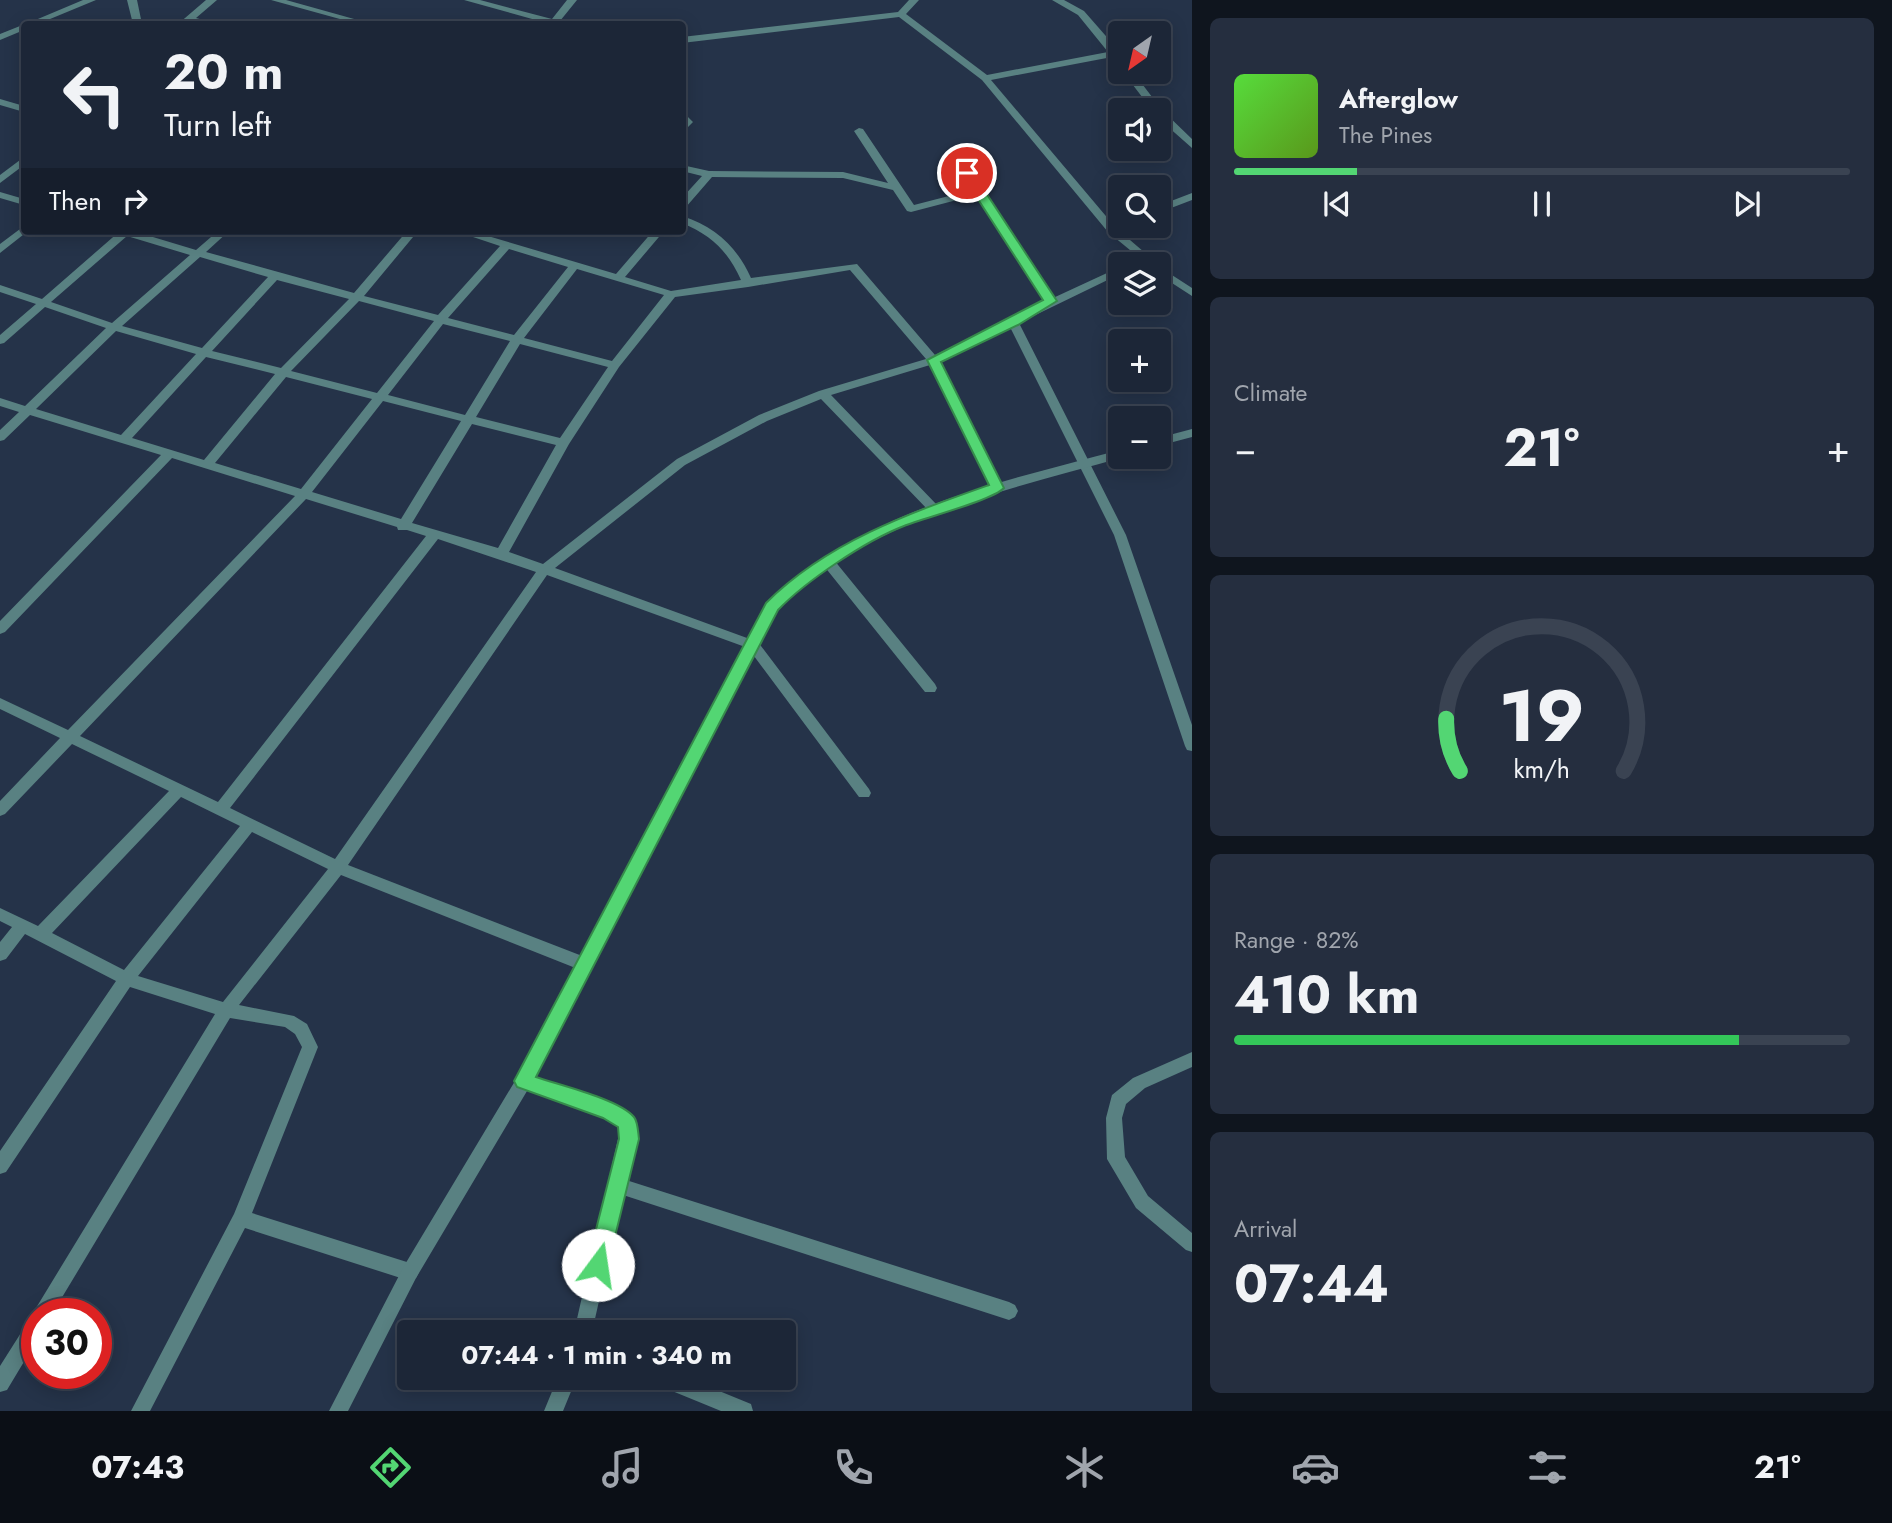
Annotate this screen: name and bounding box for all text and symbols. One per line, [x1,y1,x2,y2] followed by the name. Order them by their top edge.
[1108,21,1171,84] north arrow
[1108,21,1171,469] map controls
[164,37,283,107] text: 20 m
[49,49,140,140] icon: left
[1339,80,1458,118] text: Afterglow
[1108,98,1171,161] button: sound
[164,102,271,148] text: Turn left
[1339,118,1432,152] text: The Pines
[937,143,997,203] pin
[948,154,986,192] icon: arrive
[1108,175,1171,238] button: search
[49,182,102,220] text: Then
[116,182,154,220] icon: right
[1318,185,1356,223] icon: previous
[1523,185,1561,223] icon: pause
[1728,185,1766,223] icon: next
[1108,252,1171,315] button: layers
[1108,329,1171,392] button: +
[1234,376,1307,410] text: Climate
[1108,406,1171,469] button: −
[1504,410,1580,486] text: 21°
[1234,421,1256,476] text: −
[1827,421,1850,476] text: +
[1499,664,1585,769] text: 19
[1514,751,1570,787] text: km/h
[1234,923,1359,957] text: Range · 82%
[1234,957,1419,1033] text: 410 km
[1234,1212,1297,1246] text: Arrival
[561,1228,635,1302] position arrow
[1234,1246,1389,1322] text: 07:44
[21,1298,112,1389] speed limit sign: 30
[461,1336,732,1374] text: 07:44 · 1 min · 340 m
[366,1443,415,1492] icon: directions
[598,1443,647,1492] icon: music
[829,1443,878,1492] icon: phone
[1060,1443,1109,1492] icon: climate
[1291,1443,1340,1492] icon: car
[1523,1443,1572,1492] icon: filters
[91,1444,184,1490] text: 07:43
[1754,1444,1801,1490] text: 21°

